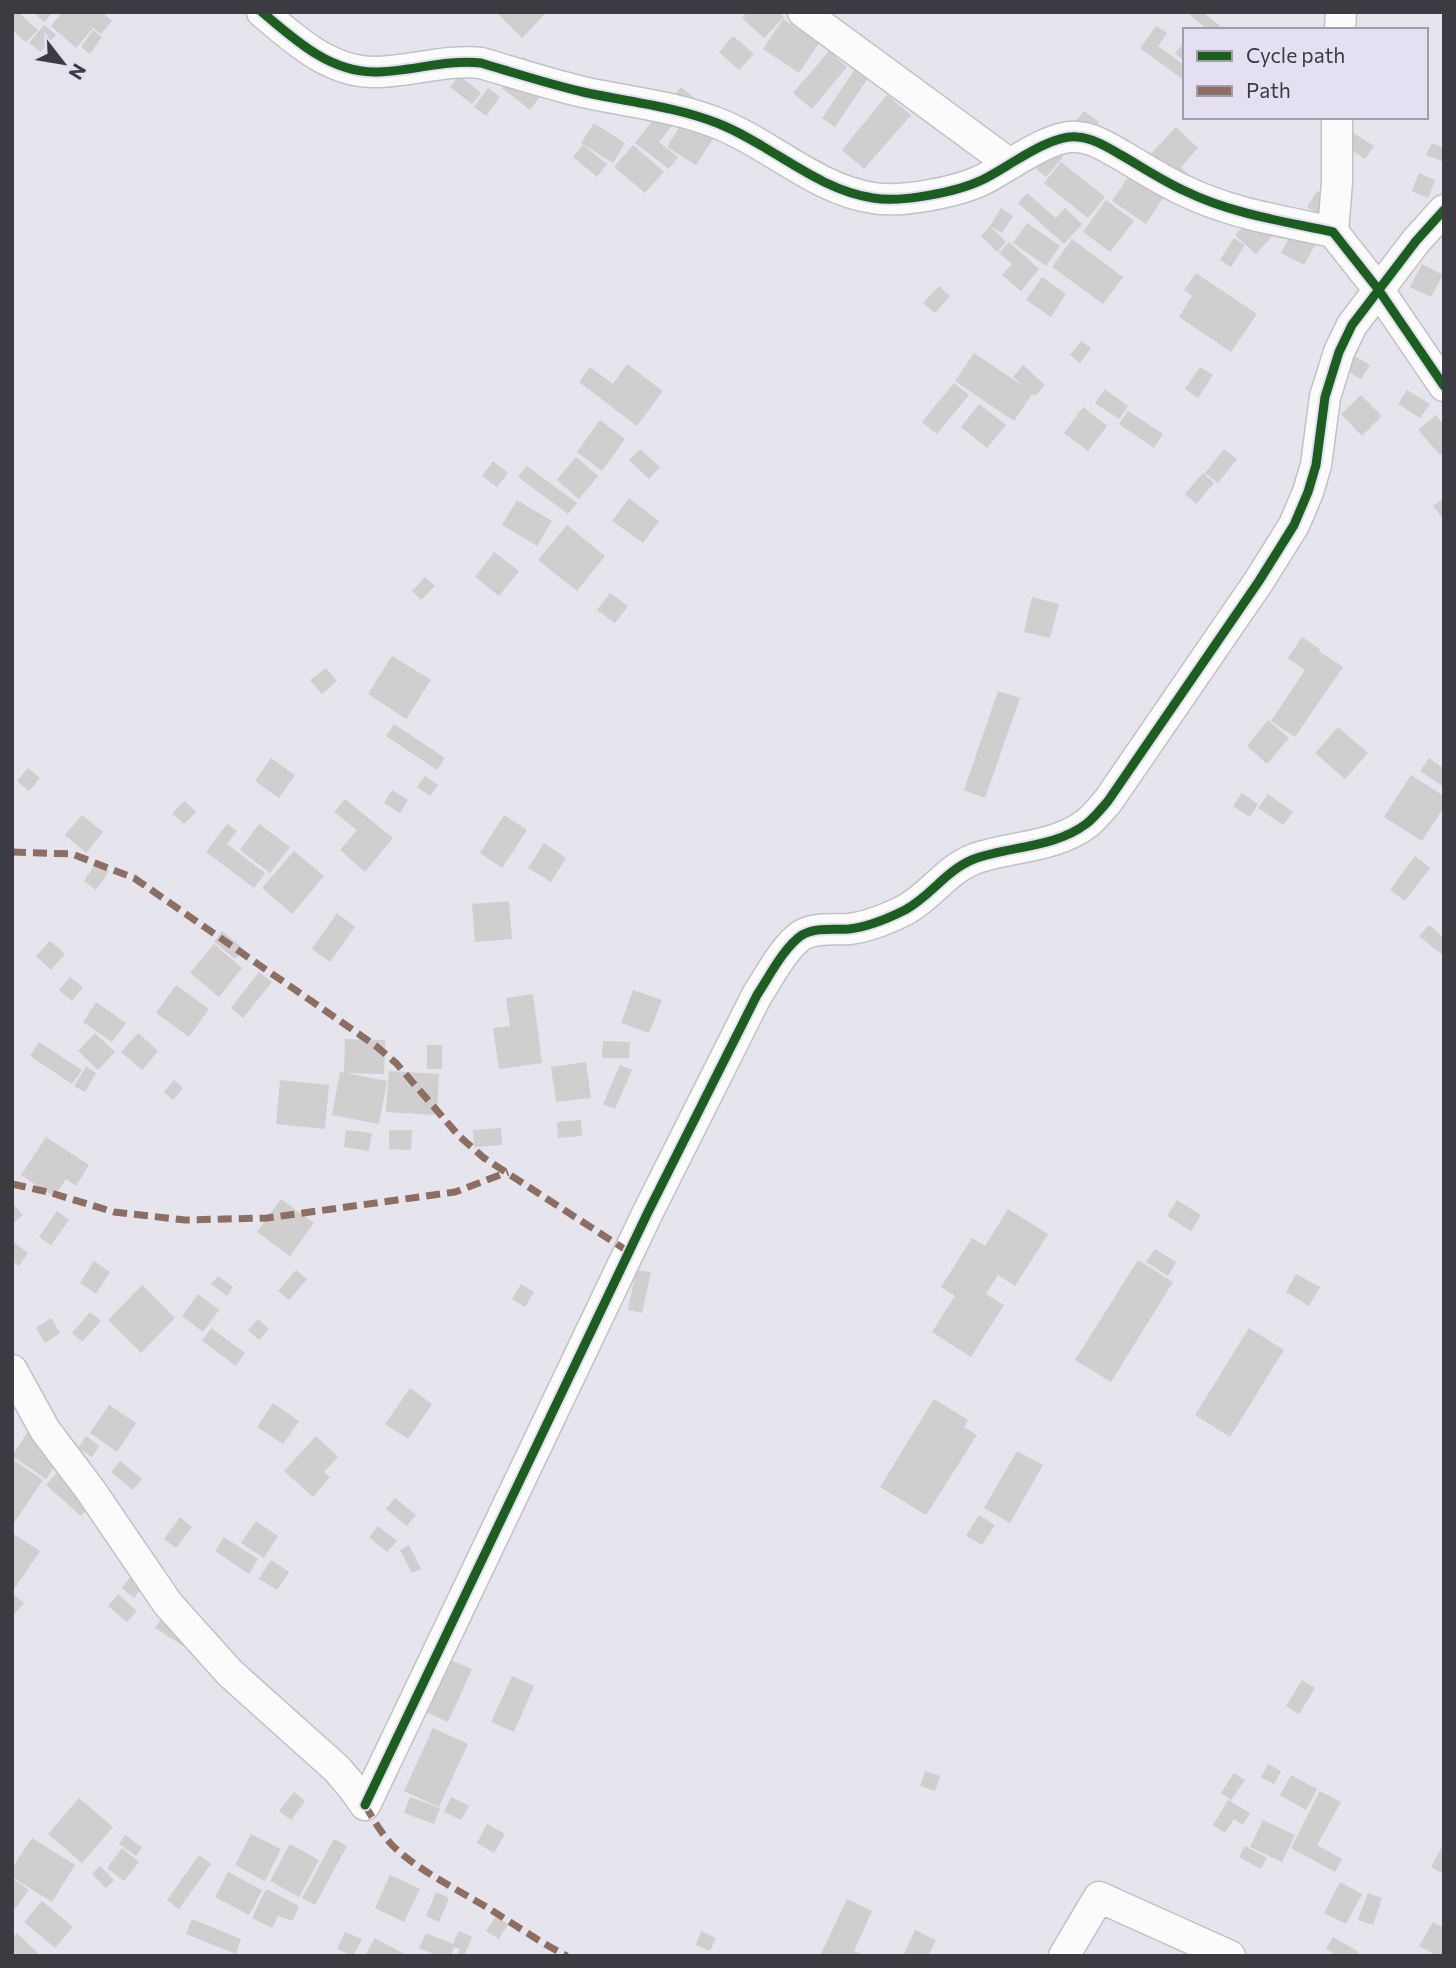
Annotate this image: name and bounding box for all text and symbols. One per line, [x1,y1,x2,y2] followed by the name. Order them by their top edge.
[28,28,98,98] north arrow
[1183,28,1428,119] legend
[1246,42,1345,67] text: Cycle path
[64,60,92,84] text: N
[1246,77,1291,102] text: Path

